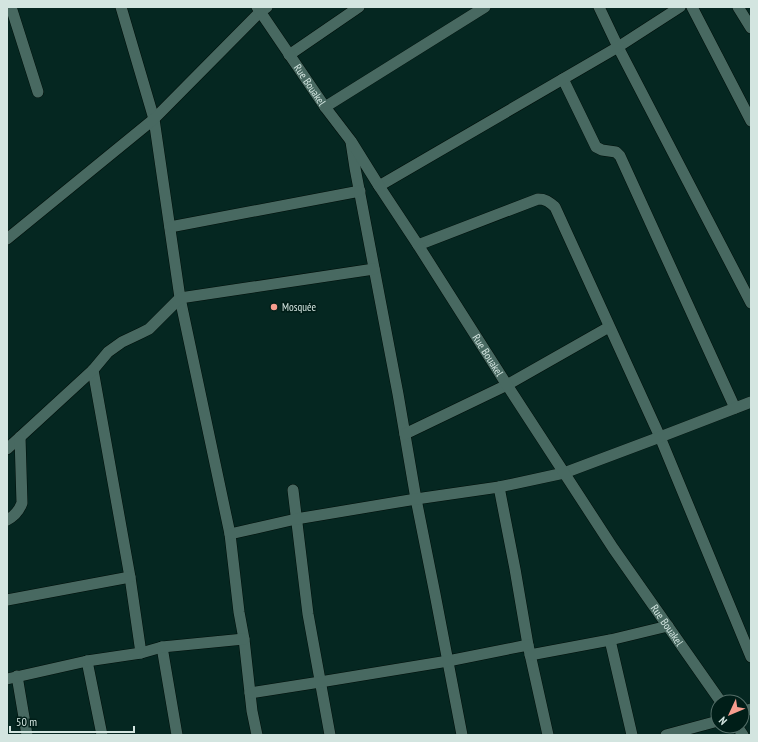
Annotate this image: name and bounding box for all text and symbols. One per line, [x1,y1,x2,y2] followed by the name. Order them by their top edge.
[291,61,329,109] street label: Rue Bouakel
[282,300,316,314] place label: Mosquée
[269,302,279,312] marker: Mosquée
[469,331,507,379] street label: Rue Bouakel
[648,602,687,649] street label: Rue Bouakel
[710,694,750,734] north arrow
[10,708,134,734] scale bar
[16,714,37,729] text: 50 m
[716,714,730,728] text: N

